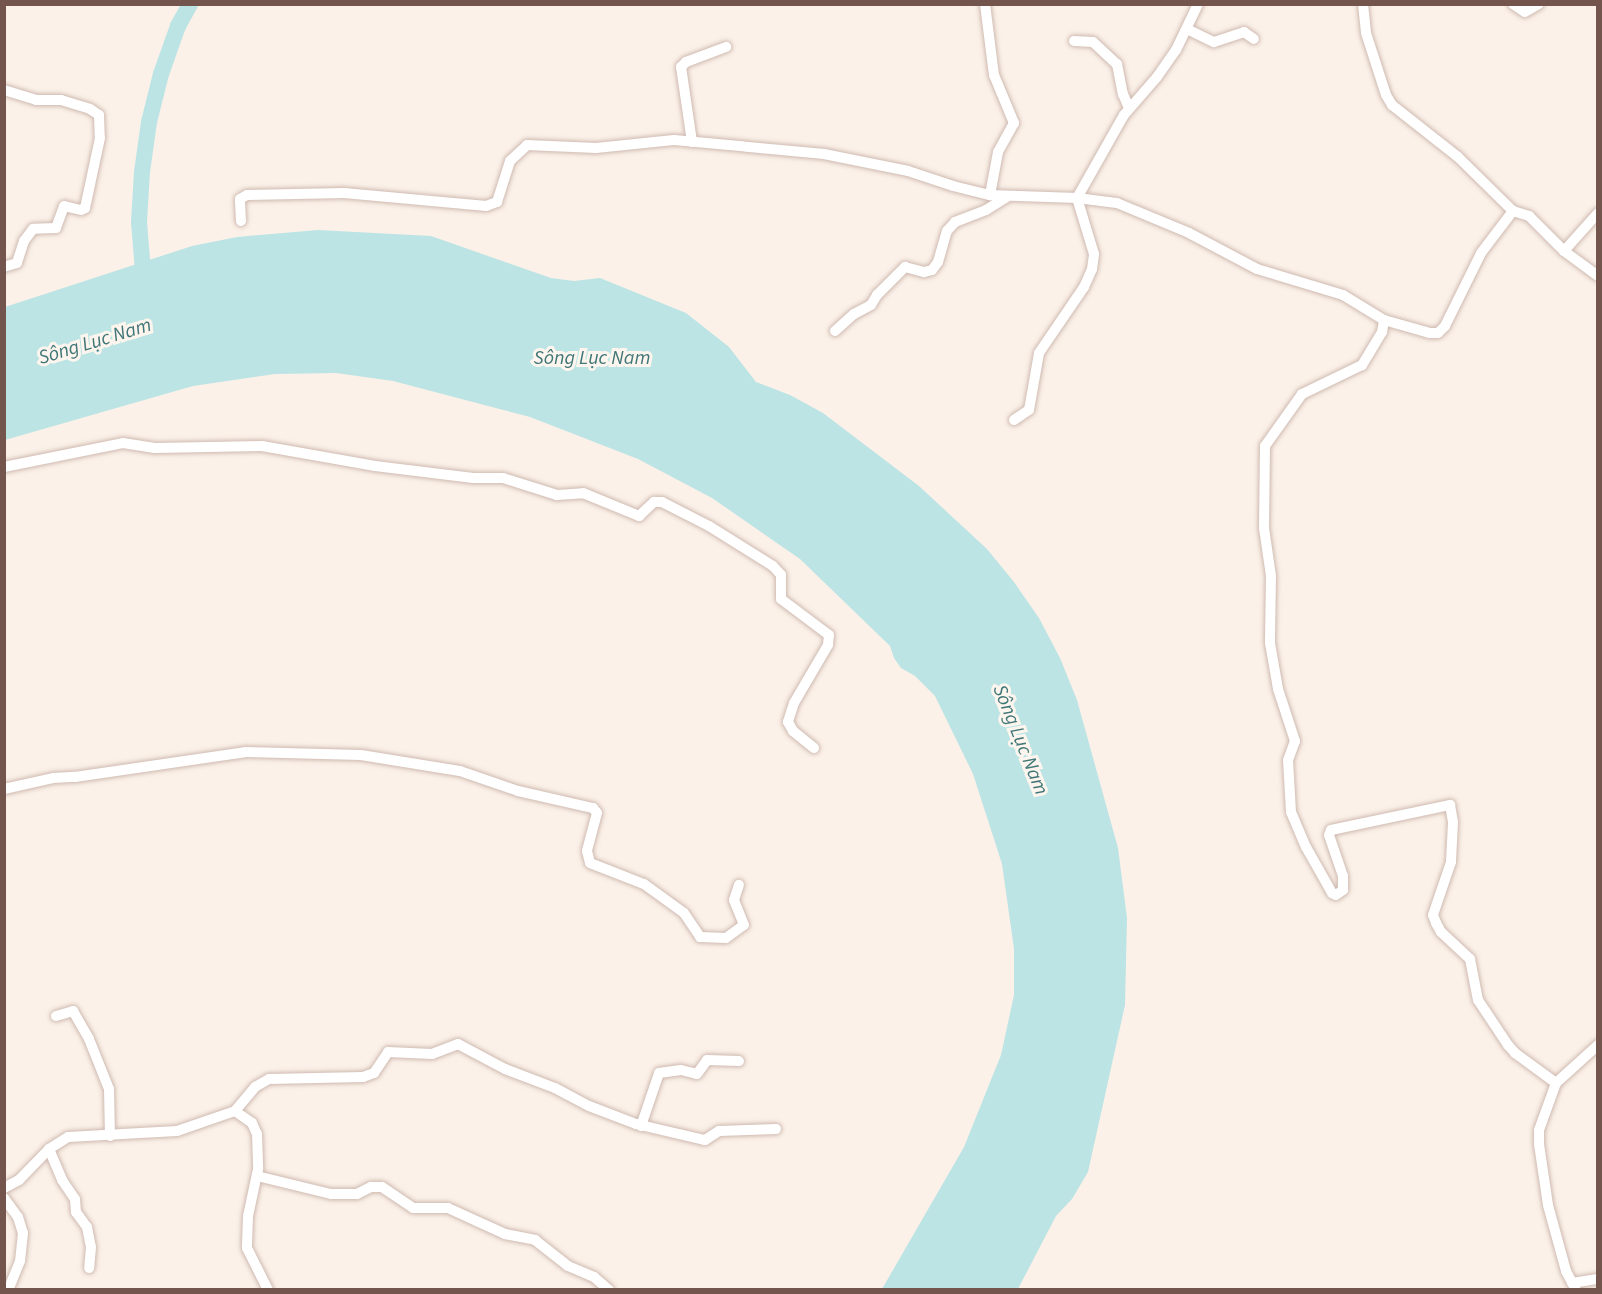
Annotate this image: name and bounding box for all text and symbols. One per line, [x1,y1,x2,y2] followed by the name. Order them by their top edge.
[36,313,154,371] water label: Sông Lục Nam
[534,346,650,370] water label: Sông Lục Nam
[987,681,1053,799] water label: Sông Lục Nam

